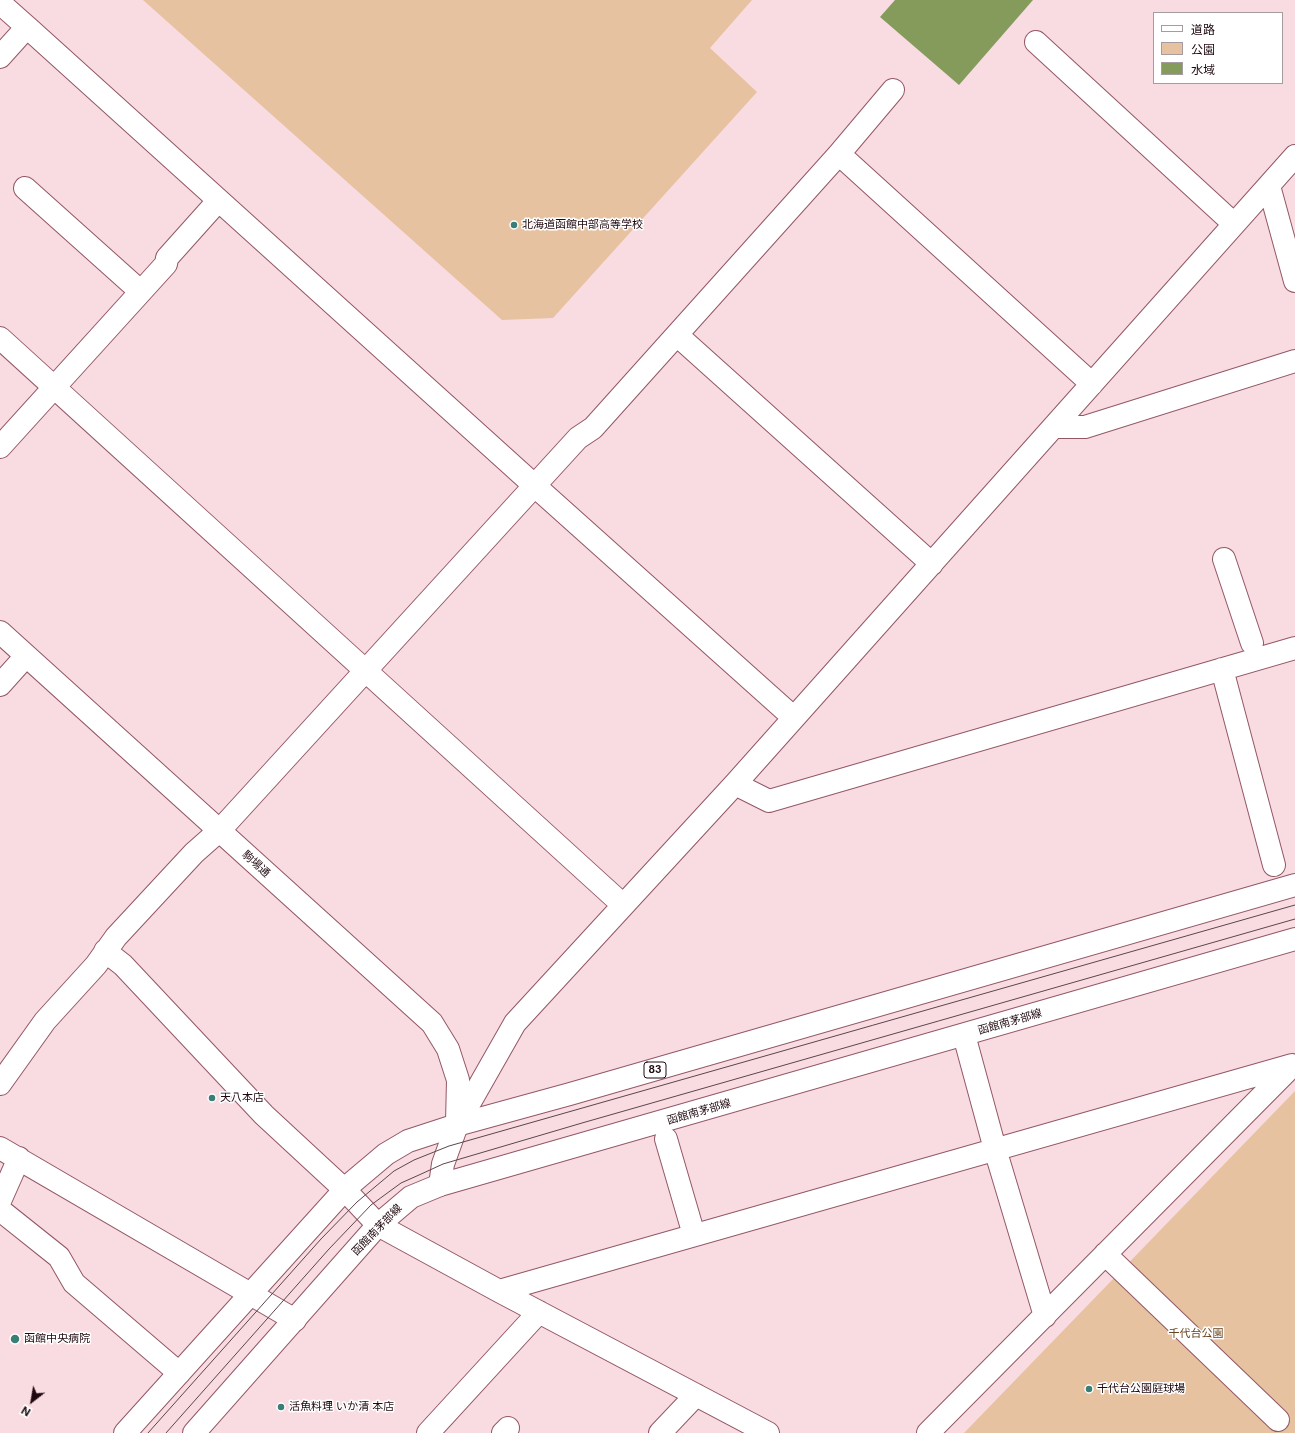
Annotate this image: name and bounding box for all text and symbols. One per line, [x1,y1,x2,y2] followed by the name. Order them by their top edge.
[1153,12,1283,84] legend
[1191,22,1215,37] text: 道路
[1191,42,1215,57] text: 公園
[1191,62,1215,77] text: 水域
[522,218,643,232] place label: 北海道函館中部高等学校
[509,220,519,230] marker: 北海道函館中部高等学校
[239,848,273,880] street label: 駒場通
[976,1007,1044,1037] street label: 函館南茅部線
[644,1062,666,1078] road number: 83
[220,1091,264,1105] place label: 天八本店
[207,1093,217,1103] marker: 天八本店
[665,1097,733,1127] street label: 函館南茅部線
[349,1202,405,1258] street label: 函館南茅部線
[1169,1327,1223,1341] park label: 千代台公園
[24,1332,90,1346] place label: 函館中央病院
[9,1333,21,1345] marker: 函館中央病院
[12,1381,52,1421] north arrow
[1097,1382,1185,1396] place label: 千代台公園庭球場
[1084,1384,1094,1394] marker: 千代台公園庭球場
[289,1400,394,1414] place label: 活魚料理 いか清 本店
[276,1402,286,1412] marker: 活魚料理 いか清 本店
[19,1403,33,1419] text: N

